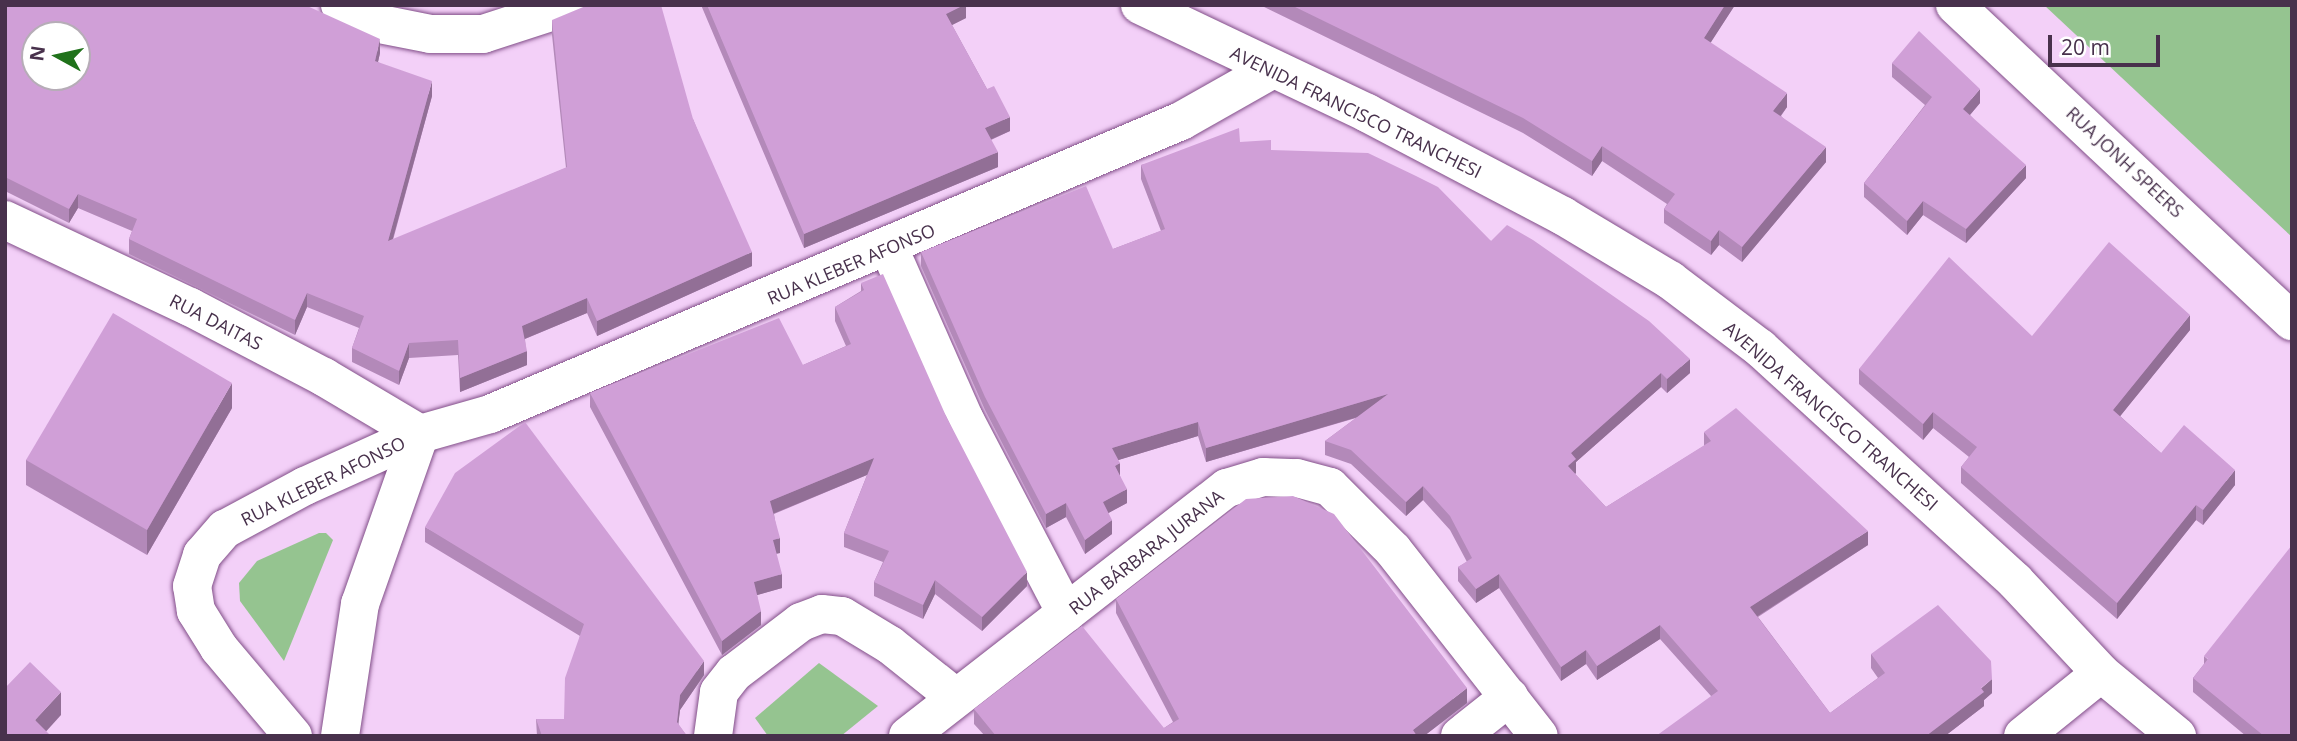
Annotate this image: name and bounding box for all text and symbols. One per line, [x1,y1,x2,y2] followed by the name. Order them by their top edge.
[21,21,91,91] north arrow
[2052,21,2164,65] scale bar
[2061,33,2110,61] text: 20 m
[1227,42,1485,182] street label: AVENIDA FRANCISCO TRANCHESI
[23,44,51,63] text: N
[2062,102,2188,222] street label: RUA JONH SPEERS
[764,219,938,309] street label: RUA KLEBER AFONSO
[166,289,266,355] street label: RUA DAITAS
[1719,317,1943,515] street label: AVENIDA FRANCISCO TRANCHESI
[237,432,409,530] street label: RUA KLEBER AFONSO
[1065,485,1227,619] street label: RUA BÁRBARA JURANA

